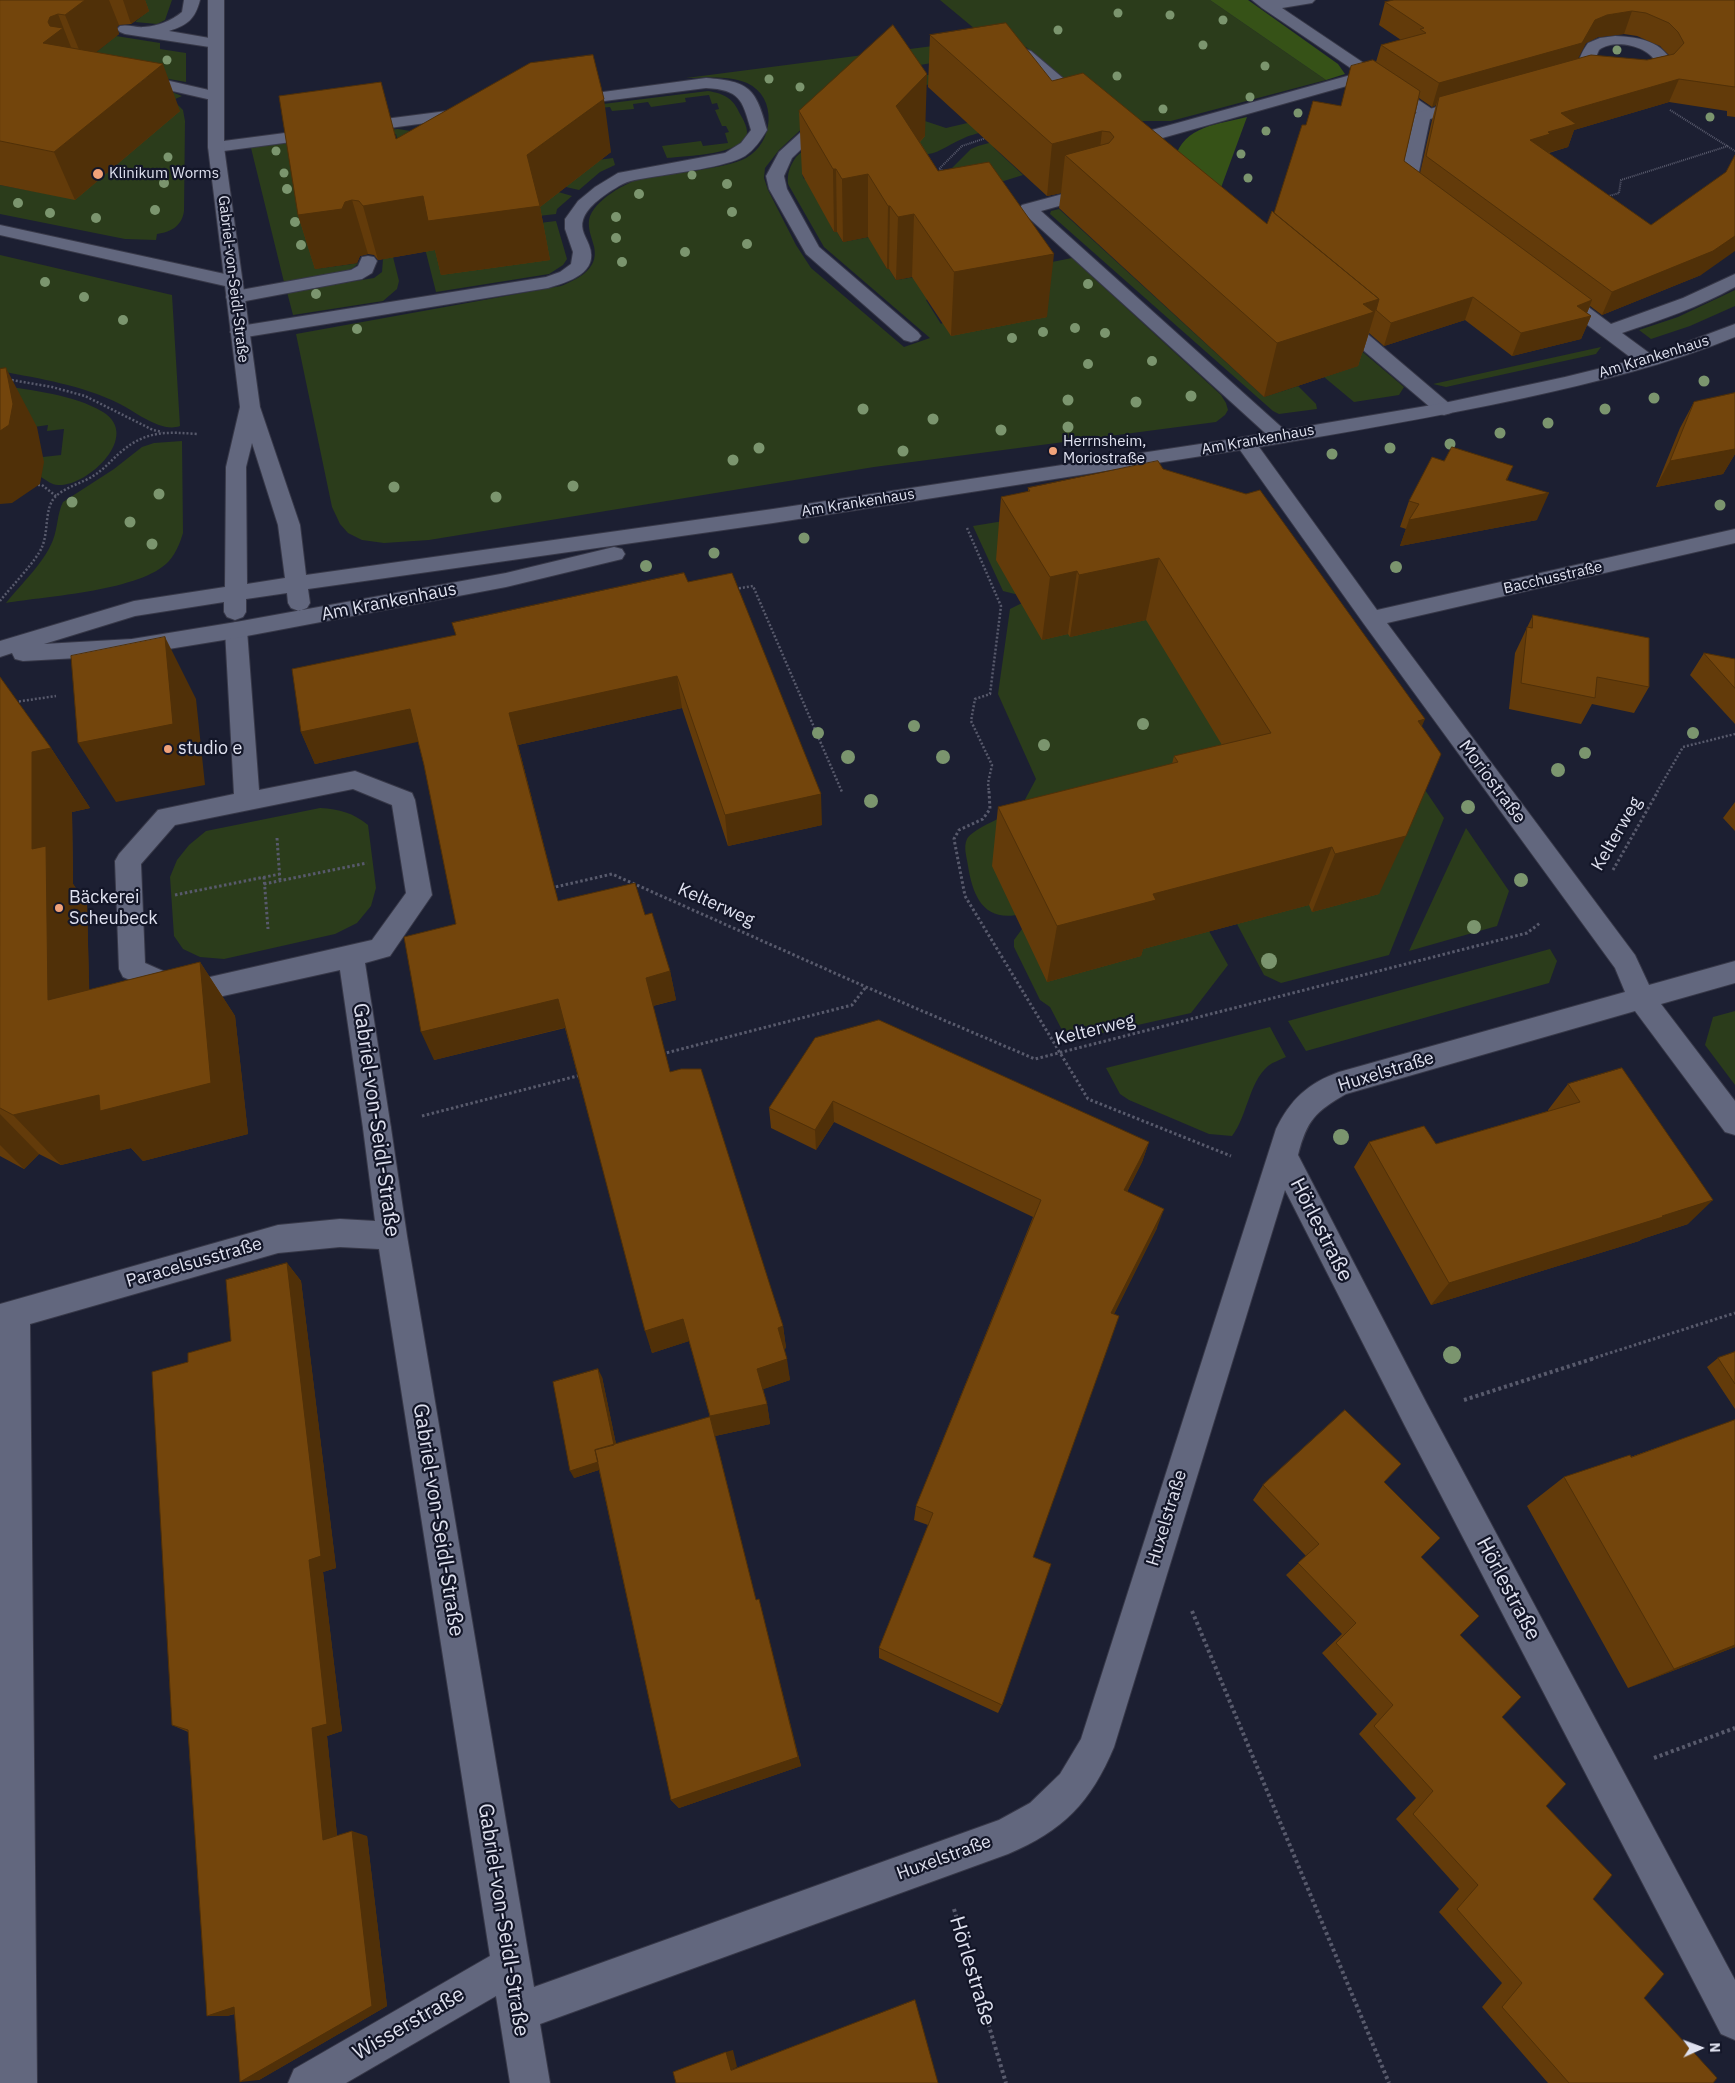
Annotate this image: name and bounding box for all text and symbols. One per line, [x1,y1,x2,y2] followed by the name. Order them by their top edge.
[109,165,219,183] place label: Klinikum Worms
[91,167,105,181] marker: Klinikum Worms
[214,194,252,364] street label: Gabriel-von-Seidl-Straße
[1597,332,1711,382] street label: Am Krankenhaus
[1200,421,1316,459] street label: Am Krankenhaus
[1063,433,1146,468] place label: Herrnsheim, Moriostraße
[1047,445,1059,457] marker: Herrnsheim, Moriostraße
[800,485,916,521] street label: Am Krankenhaus
[1502,558,1604,598] street label: Bacchusstraße
[320,578,458,626] street label: Am Krankenhaus
[1454,736,1530,828] street label: Moriostraße
[178,738,242,760] place label: studio e
[162,743,174,755] marker: studio e
[1587,793,1647,875] street label: Kelterweg
[674,879,758,931] street label: Kelterweg
[69,887,158,930] place label: Bäckerei Scheubeck
[53,902,65,914] marker: Bäckerei Scheubeck
[347,1001,405,1239] street label: Gabriel-von-Seidl-Straße
[1053,1010,1137,1050] street label: Kelterweg
[1335,1047,1437,1097] street label: Huxelstraße
[1284,1174,1358,1286] street label: Hörlestraße
[124,1233,264,1293] street label: Paracelsusstraße
[407,1402,469,1638] street label: Gabriel-von-Seidl-Straße
[1142,1467,1192,1569] street label: Huxelstraße
[1470,1533,1546,1645] street label: Hörlestraße
[472,1802,534,2038] street label: Gabriel-von-Seidl-Straße
[894,1831,994,1885] street label: Huxelstraße
[943,1913,1001,2029] street label: Hörlestraße
[349,1982,469,2066] street label: Wisserstraße
[1675,2023,1725,2073] north arrow
[1706,2042,1724,2053] text: N

